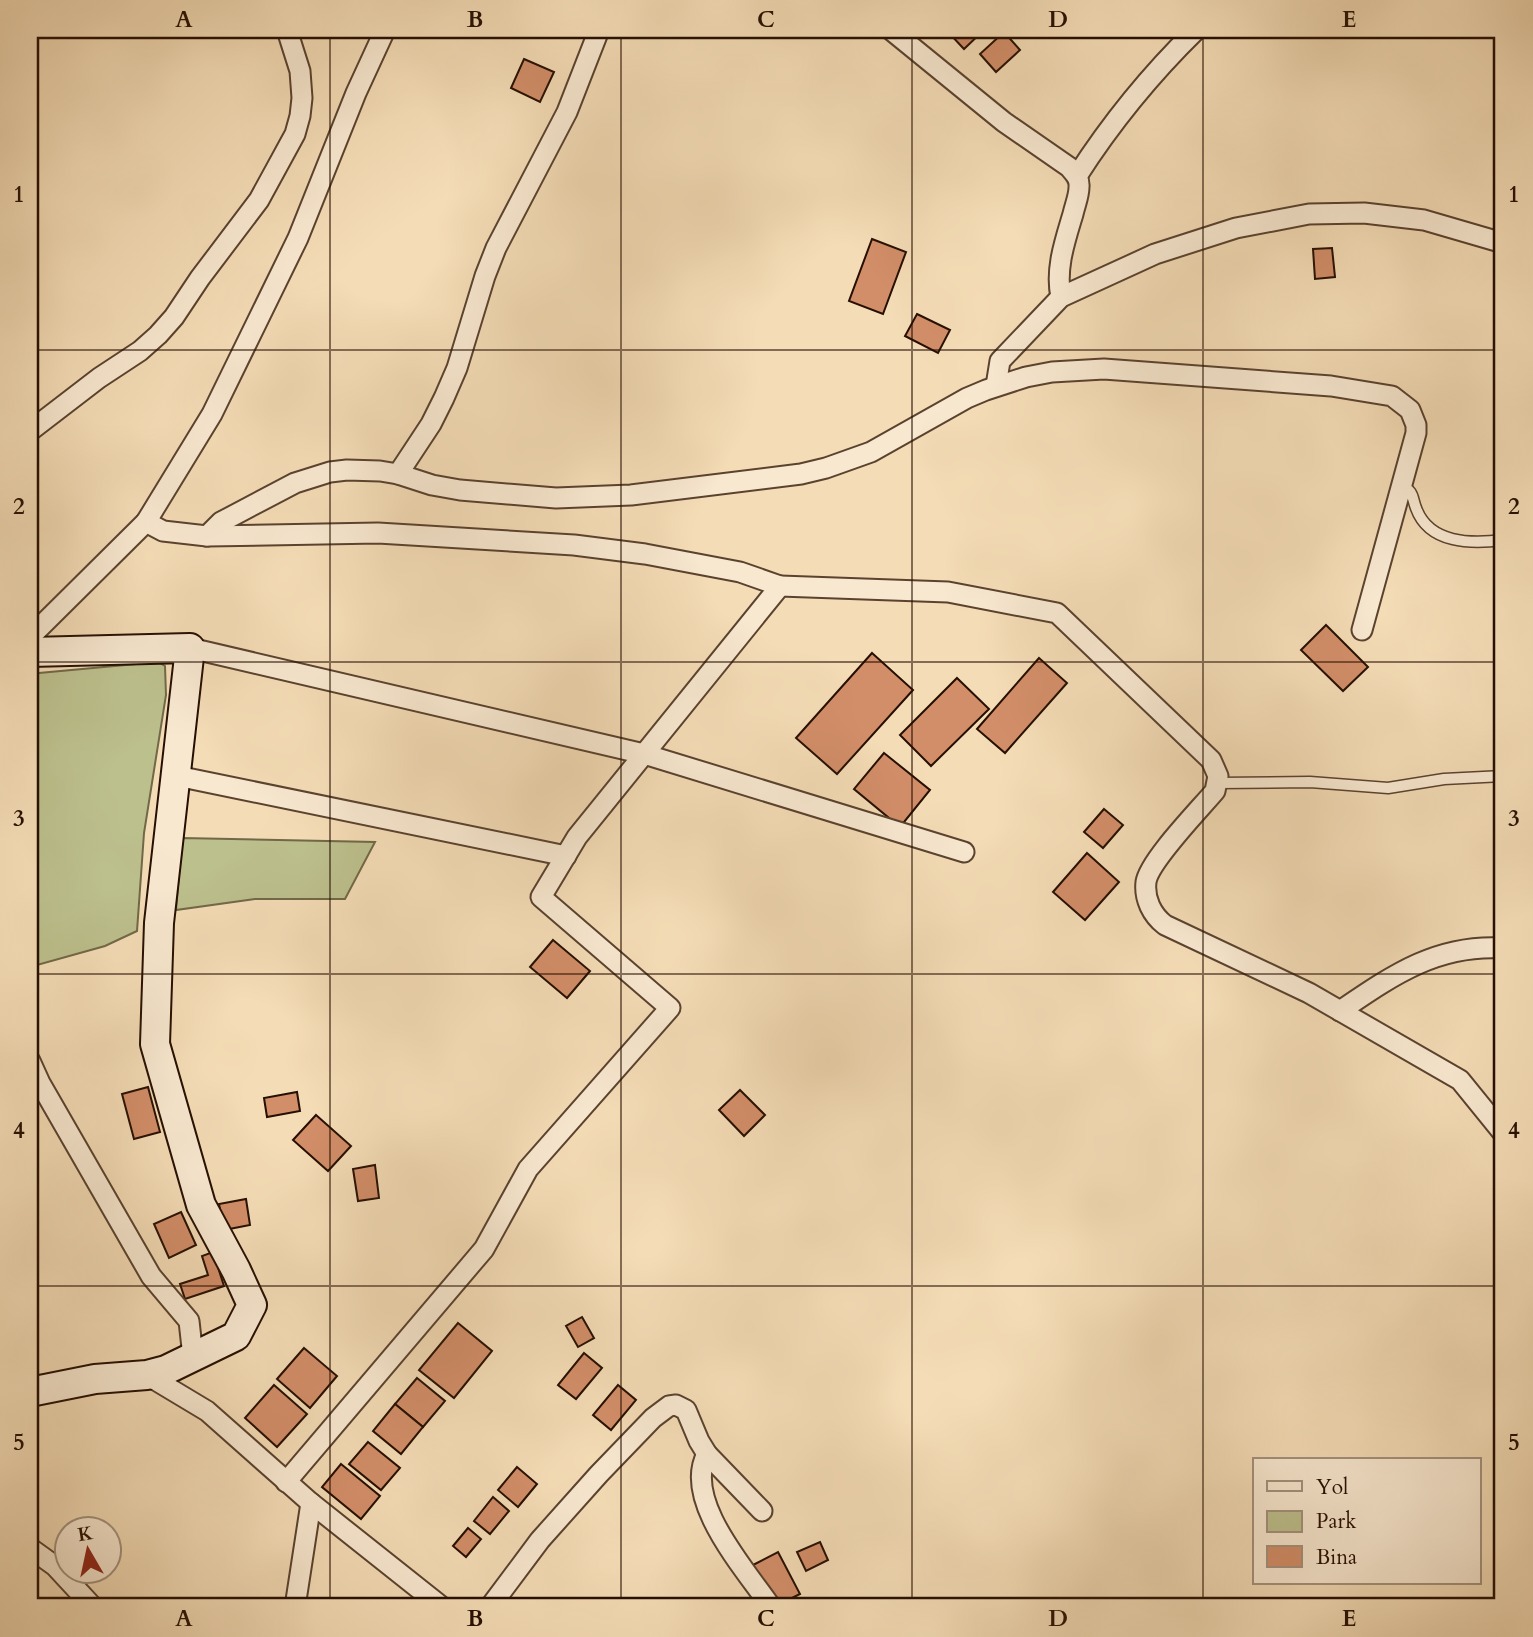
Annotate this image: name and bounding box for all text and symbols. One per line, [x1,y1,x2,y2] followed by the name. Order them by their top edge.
[175,4,193,35] text: A
[467,4,483,35] text: B
[757,4,775,35] text: C
[1048,4,1068,35] text: D
[1342,4,1356,35] text: E
[13,179,25,210] text: 1
[1508,179,1520,210] text: 1
[13,491,25,522] text: 2
[1508,491,1520,522] text: 2
[13,803,25,834] text: 3
[1508,803,1520,834] text: 3
[13,1115,25,1146] text: 4
[1508,1115,1520,1146] text: 4
[13,1427,25,1458] text: 5
[1508,1427,1520,1458] text: 5
[1253,1458,1480,1584] legend
[1316,1473,1348,1502] text: Yol
[1316,1507,1357,1536] text: Park
[52,1514,122,1584] north arrow
[76,1520,96,1548] text: K
[1316,1543,1357,1572] text: Bina
[175,1603,193,1634] text: A
[467,1603,483,1634] text: B
[757,1603,775,1634] text: C
[1048,1603,1068,1634] text: D
[1342,1603,1356,1634] text: E

